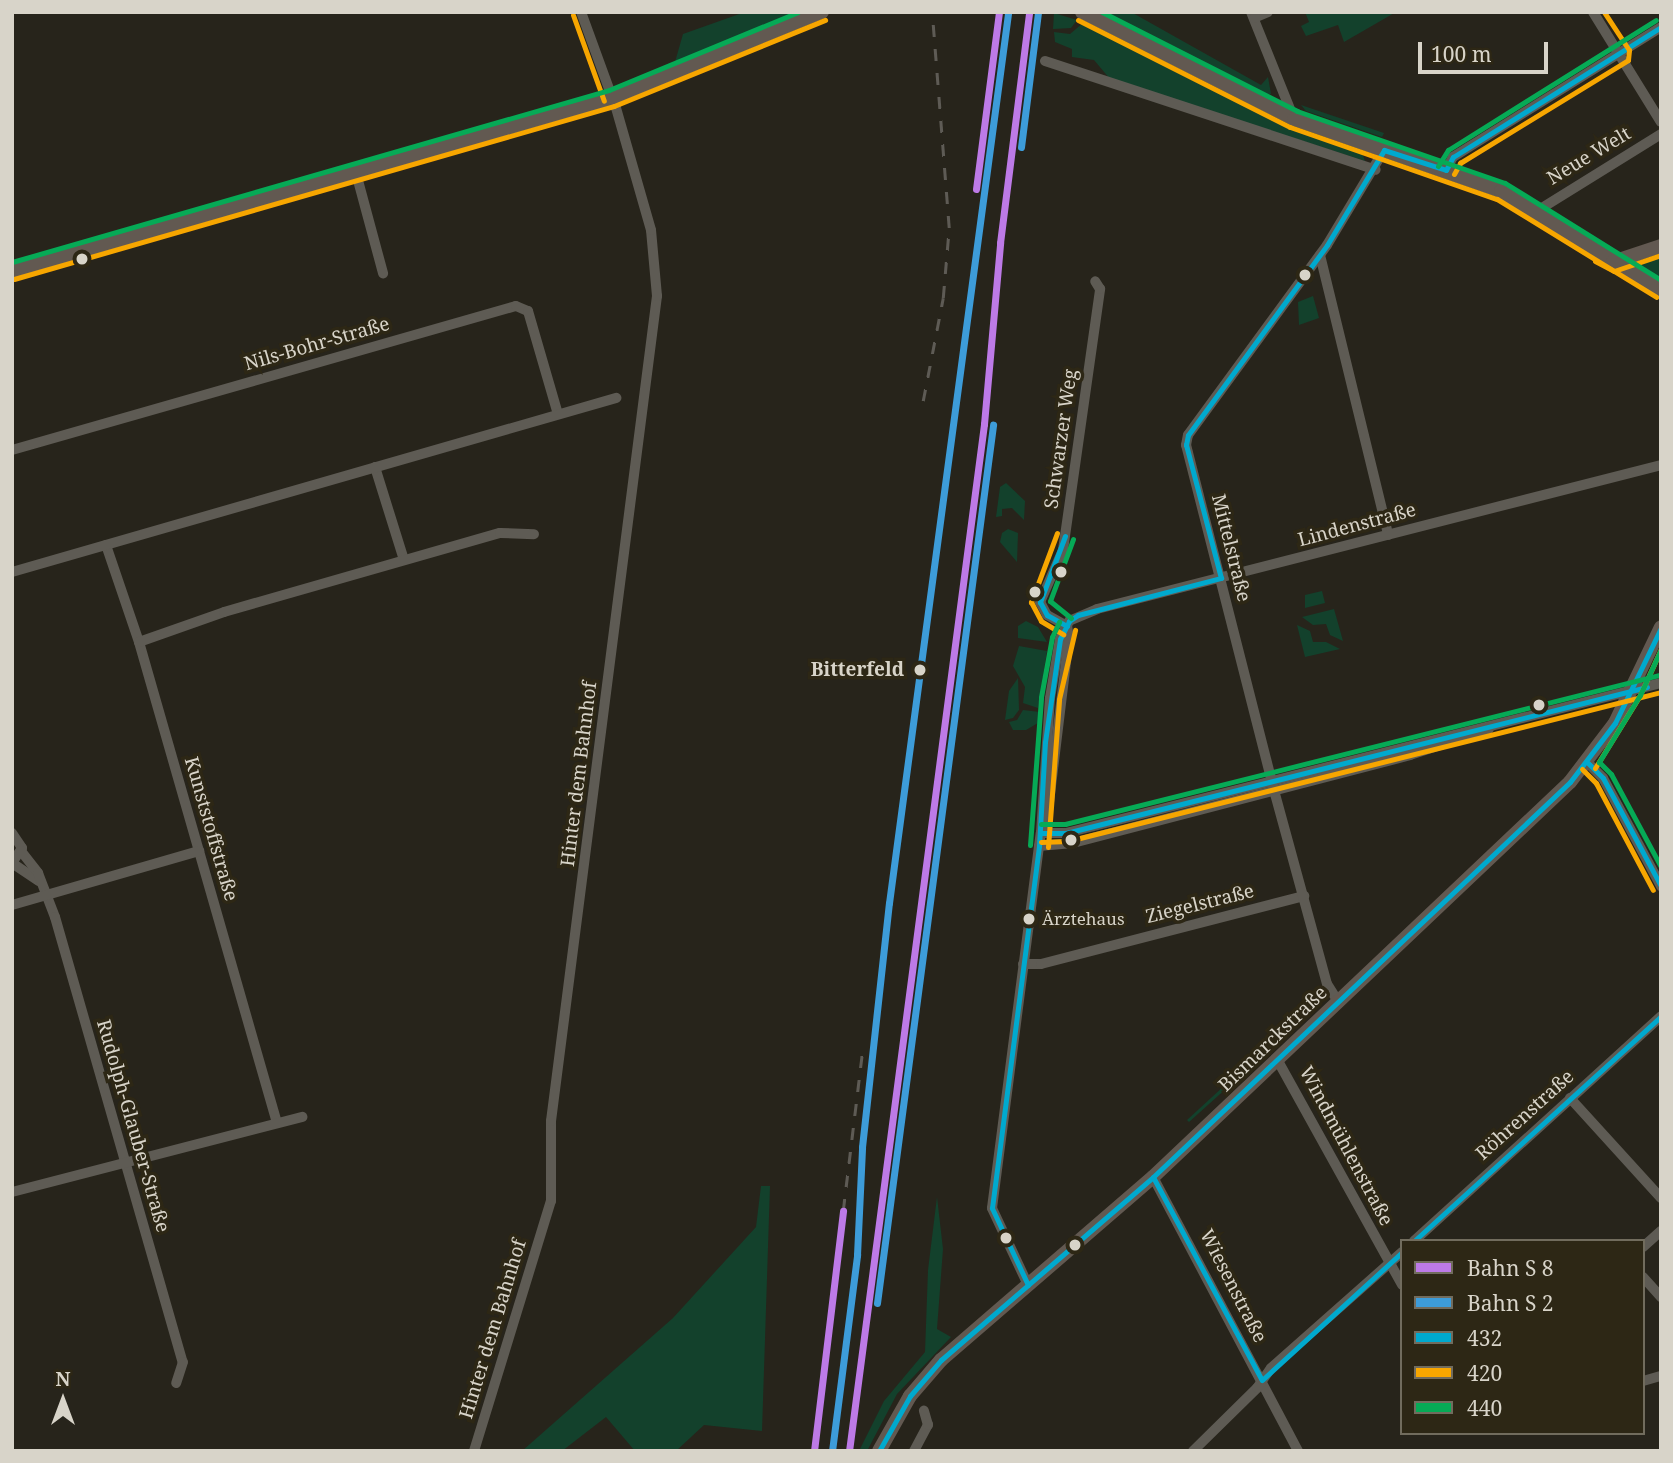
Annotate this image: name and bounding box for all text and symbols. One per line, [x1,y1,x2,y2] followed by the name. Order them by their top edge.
[1421,28,1550,72] scale bar
[1431,40,1492,68] text: 100 m
[1543,122,1635,190] street label: Neue Welt
[75,252,89,266] unlabelled marker
[1298,268,1312,282] unlabelled marker
[242,312,392,376] street label: Nils-Bohr-Straße
[1040,368,1082,510] street label: Schwarzer Weg
[1207,492,1255,604] street label: Mittelstraße
[1295,498,1419,552] street label: Lindenstraße
[1054,565,1068,579] unlabelled marker
[1028,585,1042,599] unlabelled marker
[811,659,904,681] place label: Bitterfeld
[910,660,930,680] marker: Bitterfeld
[556,680,602,868] street label: Hinter dem Bahnhof
[1532,698,1546,712] unlabelled marker
[179,754,243,904] street label: Kunststoffstraße
[1064,833,1078,847] unlabelled marker
[1144,880,1256,928] street label: Ziegelstraße
[1042,909,1125,929] place label: Ärztehaus
[1022,912,1036,926] marker: Ärztehaus
[1214,981,1332,1097] street label: Bismarckstraße
[92,1017,174,1235] street label: Rudolph-Glauber-Straße
[1294,1062,1398,1230] street label: Windmühlenstraße
[1471,1065,1579,1165] street label: Röhrenstraße
[1195,1226,1271,1346] street label: Wiesenstraße
[999,1231,1013,1245] unlabelled marker
[455,1237,531,1421] street label: Hinter dem Bahnhof
[1068,1238,1082,1252] unlabelled marker
[1400,1239,1645,1435] legend
[1467,1254,1554,1282] text: Bahn S 8
[1467,1289,1554,1317] text: Bahn S 2
[1467,1324,1502,1352] text: 432
[1467,1359,1502,1387] text: 420
[28,1365,98,1435] north arrow
[56,1366,70,1392] text: N
[1467,1394,1502,1422] text: 440

